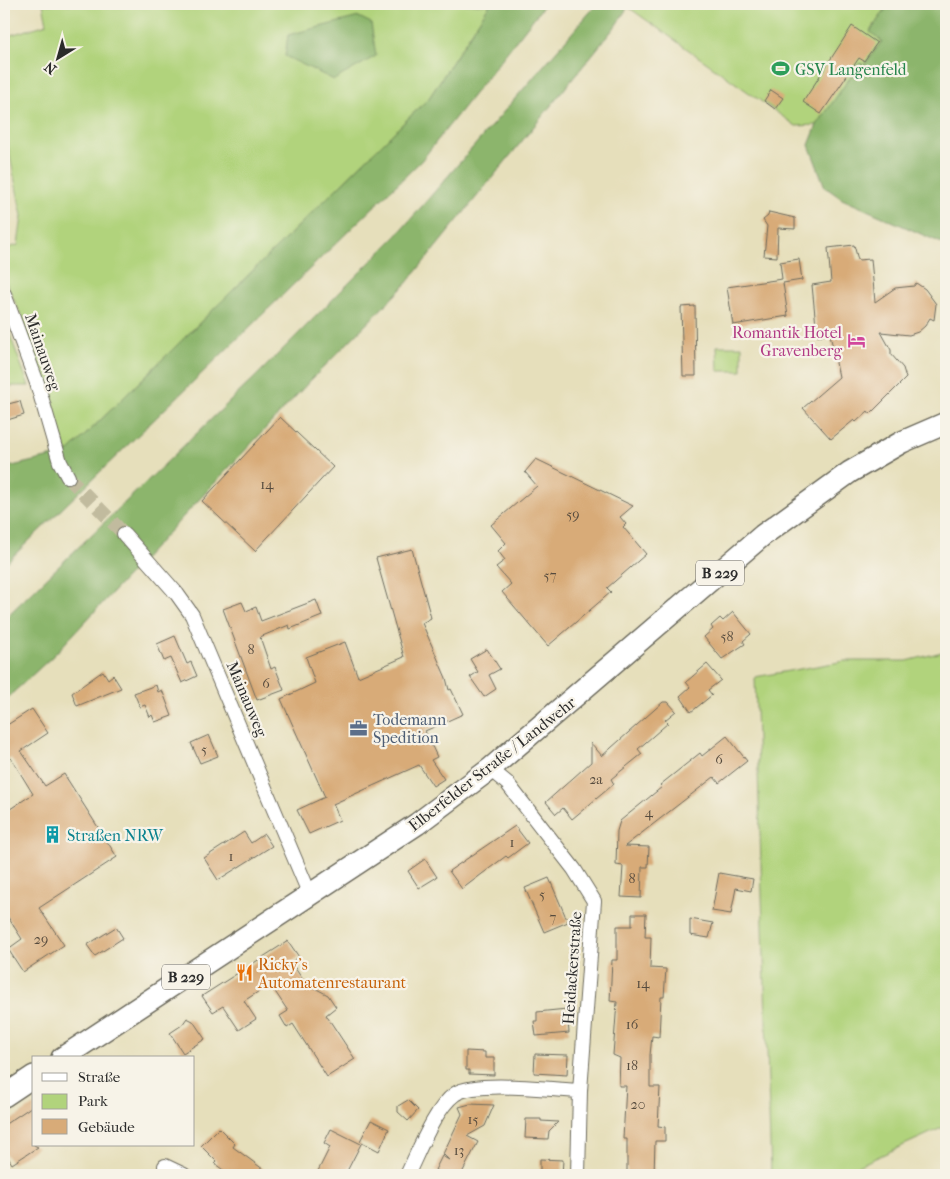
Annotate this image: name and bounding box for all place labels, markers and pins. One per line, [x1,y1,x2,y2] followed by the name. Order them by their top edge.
[771,59,791,79] sports icon: GSV Langenfeld
[795,60,907,79] place label: GSV Langenfeld
[732,323,843,360] place label: Romantik Hotel Gravenberg
[846,331,866,351] hotel icon: Romantik Hotel Gravenberg
[373,710,447,747] place label: Todemann Spedition
[349,718,369,738] office icon: Todemann Spedition
[43,825,63,845] building icon: Straßen NRW
[67,826,164,845] place label: Straßen NRW
[257,955,407,992] place label: Ricky's Automatenrestaurant
[234,963,254,983] restaurant icon: Ricky's Automatenrestaurant

